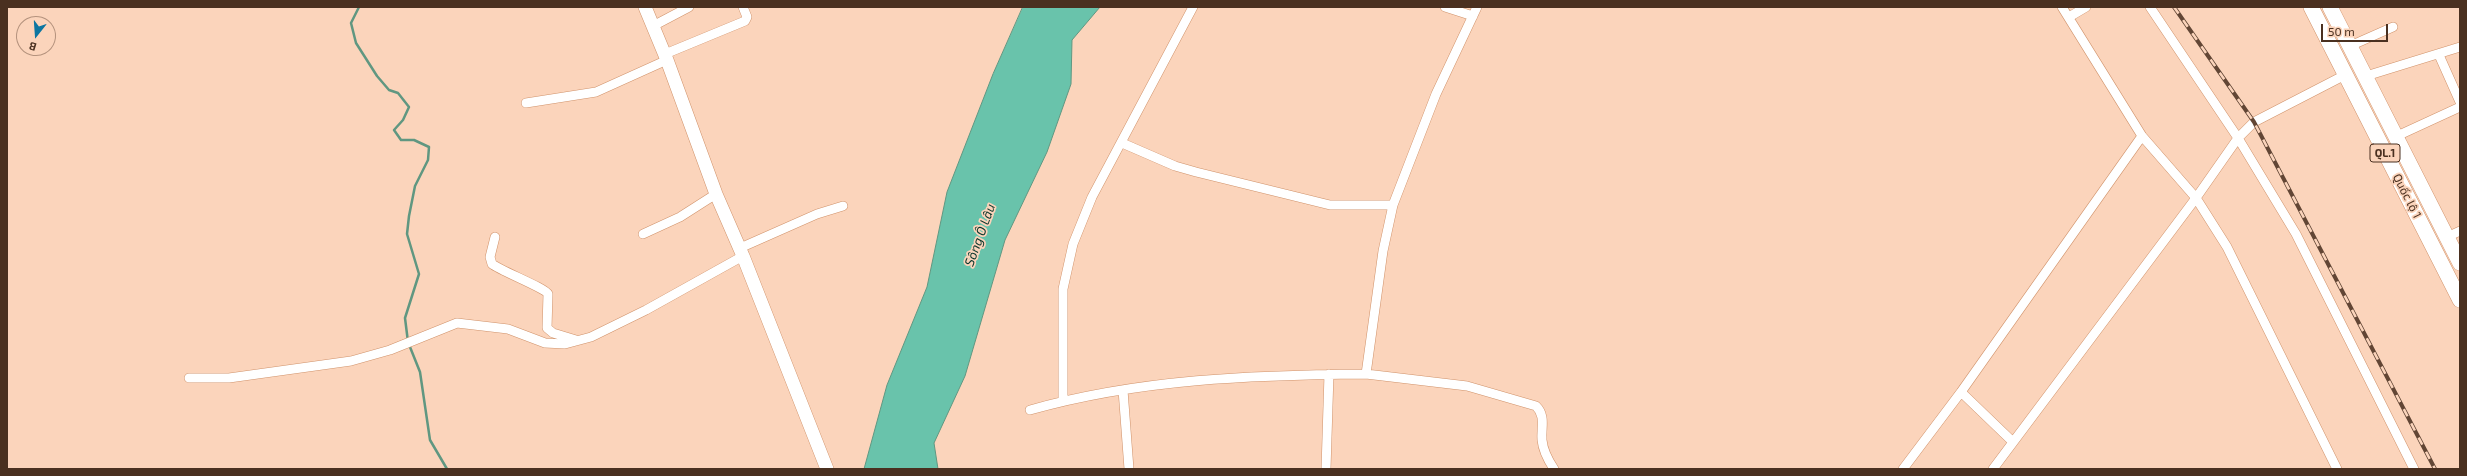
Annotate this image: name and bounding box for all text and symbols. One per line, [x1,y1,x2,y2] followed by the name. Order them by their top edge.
[16,16,56,56] north arrow
[2323,16,2390,42] scale bar
[2328,24,2355,38] text: 50 m
[27,40,38,54] text: B
[2370,144,2400,162] road number: QL.1
[2390,171,2424,221] street label: Quốc lộ 1
[961,202,999,268] water label: Sông Ô Lâu

